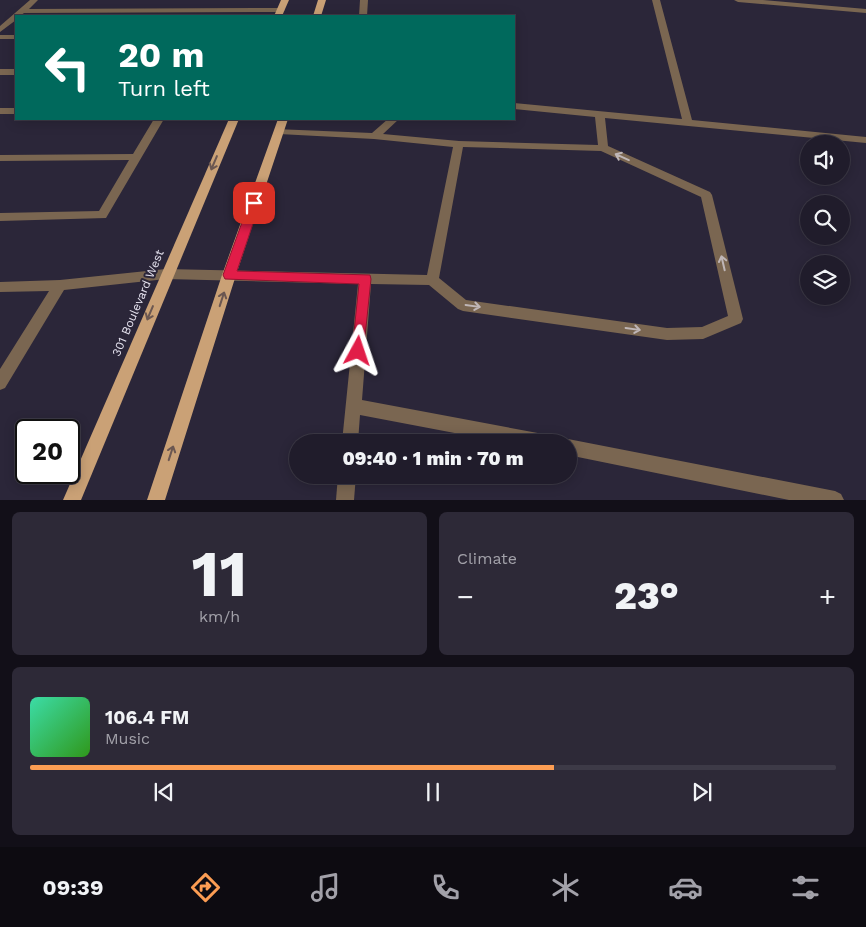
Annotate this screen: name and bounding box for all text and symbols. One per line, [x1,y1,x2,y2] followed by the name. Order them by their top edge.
[118,34,204,76] text: 20 m
[35,35,100,100] icon: left
[118,76,210,101] text: Turn left
[800,135,850,305] map controls
[800,135,850,185] button: sound
[615,152,630,162] one-way arrow
[209,156,218,171] one-way arrow
[233,182,275,224] pin
[240,189,268,217] icon: arrive
[800,195,850,245] button: search
[109,248,167,358] street label: 301 Boulevard West
[800,255,850,305] button: layers
[718,256,727,272] one-way arrow
[217,291,227,307] one-way arrow
[464,301,480,311] one-way arrow
[145,305,155,320] one-way arrow
[331,324,383,376] position arrow
[625,324,641,334] one-way arrow
[15,419,80,484] speed limit sign: 20
[167,446,176,461] one-way arrow
[343,447,523,470] text: 09:40 · 1 min · 70 m
[191,536,248,612] text: 11
[457,549,517,568] text: Climate
[614,574,679,618] text: 23°
[457,580,474,613] text: −
[819,580,836,613] text: +
[199,607,240,626] text: km/h
[105,706,189,729] text: 106.4 FM
[105,729,150,748] text: Music
[150,778,178,806] icon: previous
[419,778,447,806] icon: pause
[688,778,716,806] icon: next
[188,870,223,905] icon: directions
[308,870,343,905] icon: music
[428,870,463,905] icon: phone
[548,870,583,905] icon: climate
[668,870,703,905] icon: car
[788,870,823,905] icon: filters
[43,875,103,900] text: 09:39

